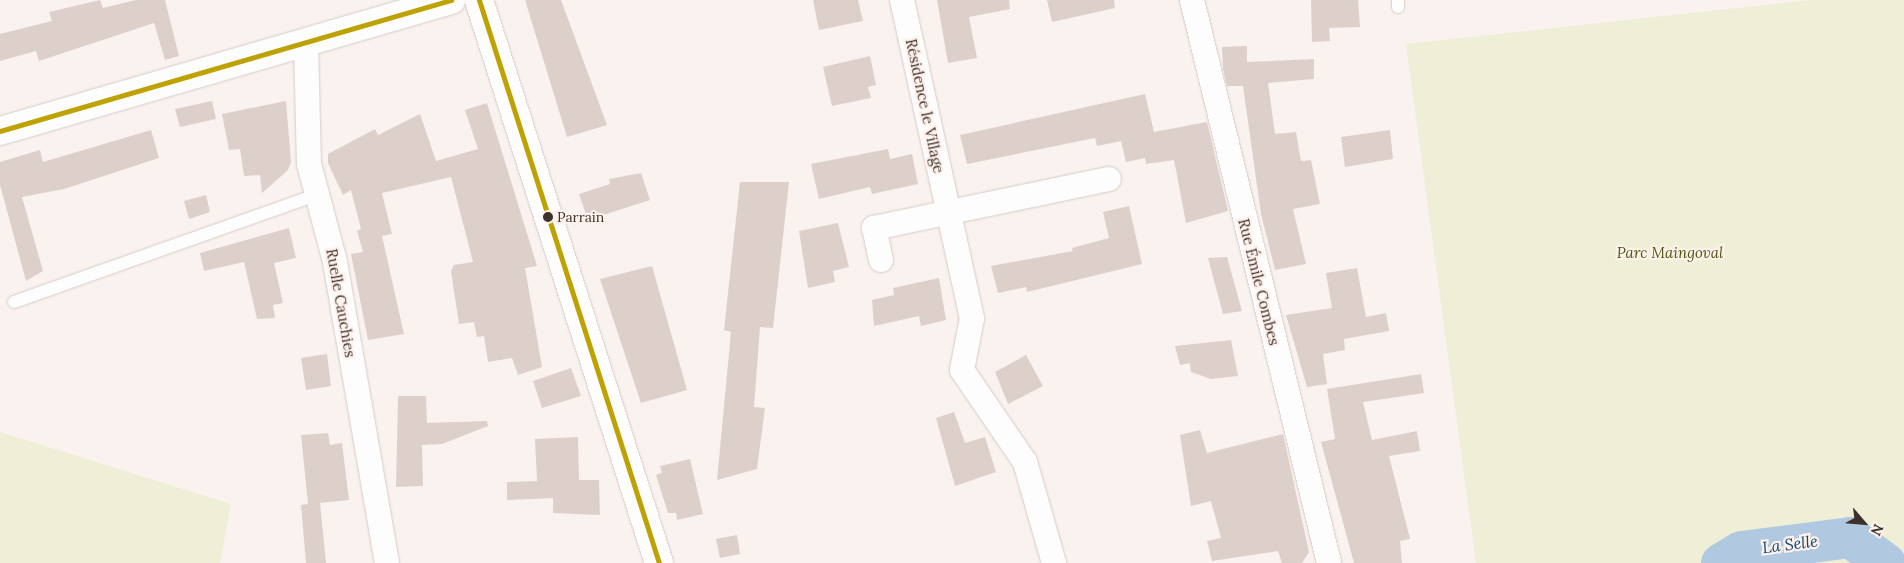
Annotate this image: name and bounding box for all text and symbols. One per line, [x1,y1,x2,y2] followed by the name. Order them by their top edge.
[902,37,948,175] street label: Résidence le Village
[557,209,604,225] place label: Parrain
[543,212,553,222] marker: Parrain
[1235,217,1283,347] street label: Rue Émile Combes
[1617,244,1723,262] park label: Parc Maingoval
[323,247,359,359] street label: Ruelle Cauchies
[1839,498,1889,548] north arrow
[1867,521,1888,539] text: N
[1761,531,1819,557] water label: La Selle

